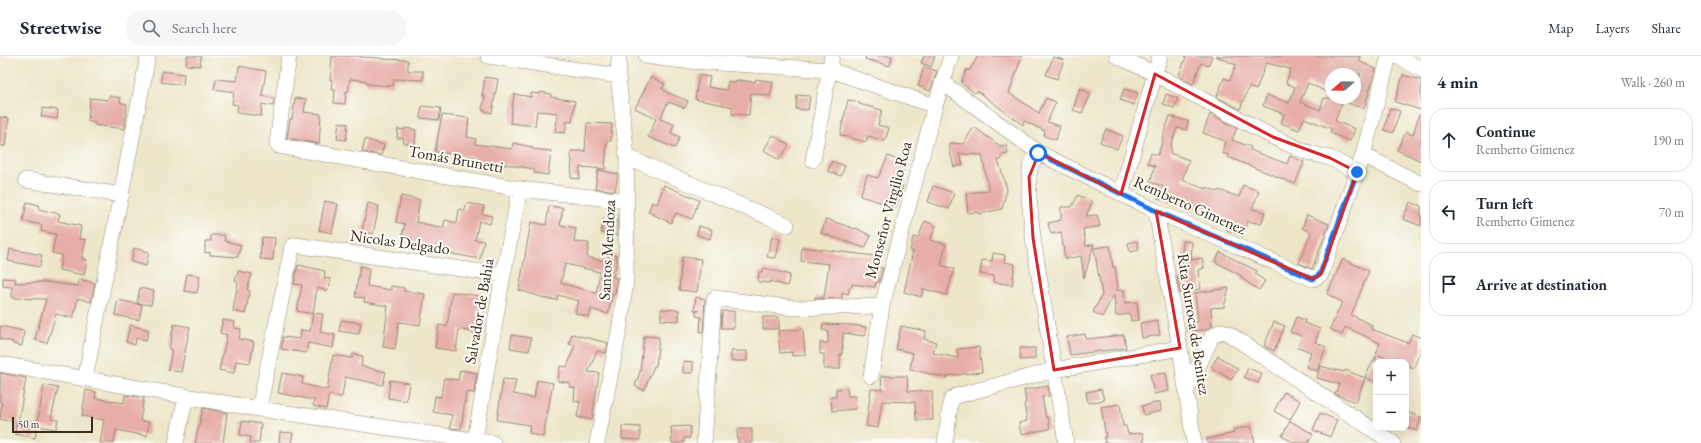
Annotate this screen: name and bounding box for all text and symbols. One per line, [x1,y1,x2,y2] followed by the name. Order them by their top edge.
[126,10,406,46] search box
[20,15,102,40] text: Streetwise
[140,17,162,39] icon: search
[172,18,237,37] text: Search here
[1548,19,1573,37] text: Map
[1595,19,1630,37] text: Layers
[1652,19,1681,37] text: Share
[1325,68,1361,104] north arrow
[1437,71,1478,93] text: 4 min
[1621,74,1685,91] text: Walk · 260 m
[1476,122,1536,141] text: Continue
[1438,129,1460,151] icon: ahead
[1653,132,1684,149] text: 190 m
[860,138,917,281] street label: Monseñor Virgilio Roa
[407,140,505,178] street label: Tomás Brunetti
[1476,141,1574,158] text: Remberto Gimenez
[1029,144,1047,162] route start
[1348,163,1366,181] route end
[1130,171,1250,239] street label: Remberto Gimenez
[1476,194,1533,213] text: Turn left
[594,199,620,301] street label: Santos Mendoza
[1438,201,1460,223] icon: left
[1659,204,1684,221] text: 70 m
[1476,213,1574,230] text: Remberto Gimenez
[349,225,451,259] street label: Nicolas Delgado
[1172,252,1216,396] street label: Rita Surroca de Benitez
[459,256,499,366] street label: Salvador de Bahia
[1438,273,1460,295] icon: arrive
[1476,275,1607,294] text: Arrive at destination
[1373,359,1409,431] map controls
[1373,359,1409,395] button: +
[1373,395,1409,431] button: −
[12,415,93,434] scale bar
[18,417,39,431] text: 50 m

